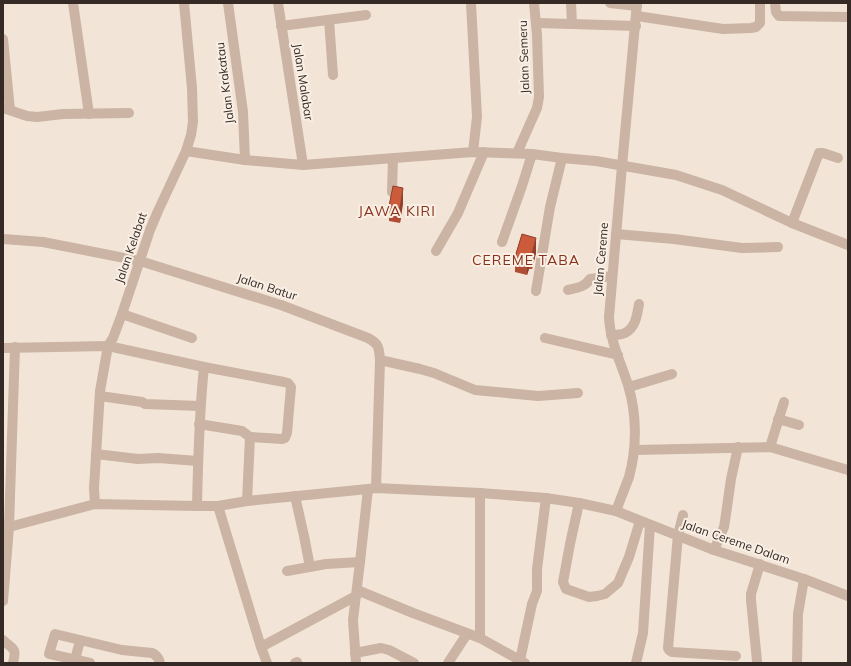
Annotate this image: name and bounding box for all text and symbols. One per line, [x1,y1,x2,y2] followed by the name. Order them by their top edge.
[515,20,532,94] street label: Jalan Semeru
[212,41,237,125] street label: Jalan Krakatau
[290,42,317,122] street label: Jalan Malabar
[358,202,436,220] district label: JAWA KIRI
[111,210,150,285] street label: Jalan Kelabat
[590,222,611,296] street label: Jalan Cereme
[472,251,580,269] district label: CEREME TABA
[235,270,300,303] street label: Jalan Batur
[680,516,792,567] street label: Jalan Cereme Dalam

